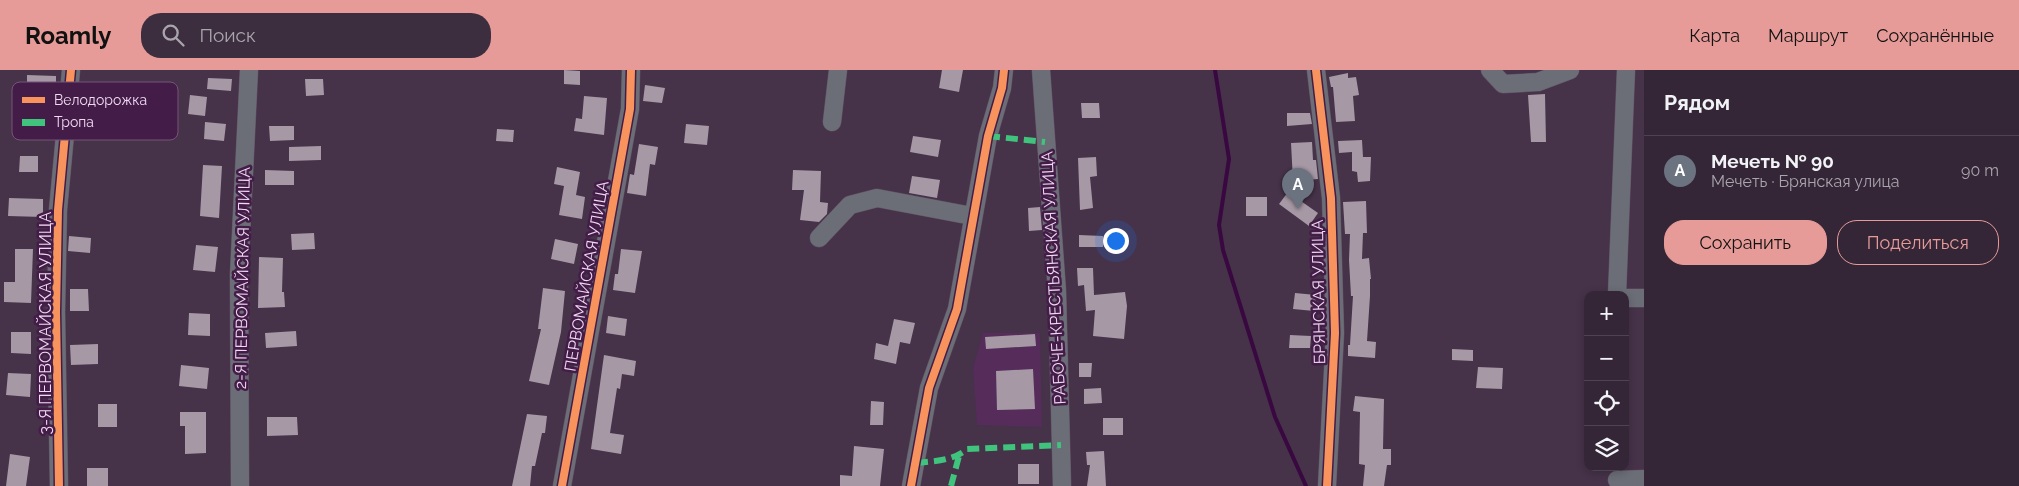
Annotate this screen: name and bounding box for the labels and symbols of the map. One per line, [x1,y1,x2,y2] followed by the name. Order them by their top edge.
[12,82,178,140] legend
[54,92,147,108] text: Велодорожка
[54,114,94,130] text: Тропа
[1037,151,1070,405] street label: РАБОЧЕ-КРЕСТЬЯНСКАЯ УЛИЦА
[231,166,254,389] street label: 2-Я ПЕРВОМАЙСКАЯ УЛИЦА
[1282,168,1314,209] pin: A
[560,179,613,373] street label: ПЕРВОМАЙСКАЯ УЛИЦА
[36,211,55,434] street label: 3-Я ПЕРВОМАЙСКАЯ УЛИЦА
[1308,219,1329,365] street label: БРЯНСКАЯ УЛИЦА
[1103,228,1129,254] your location

